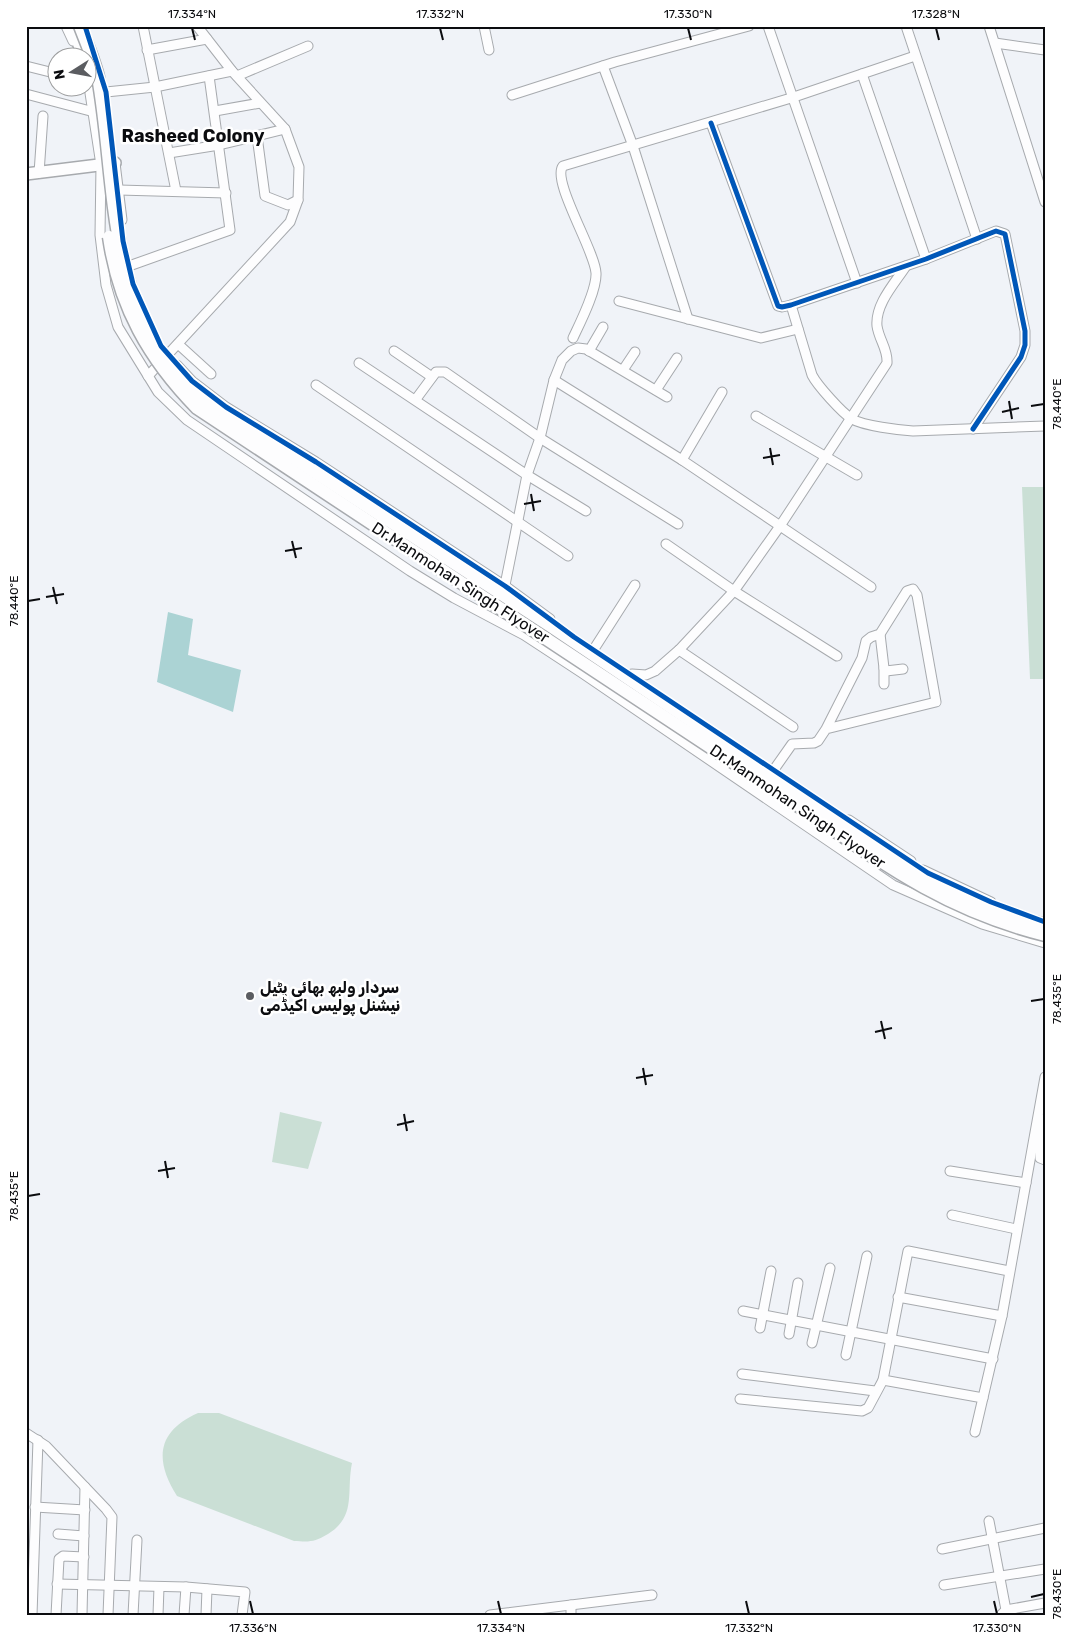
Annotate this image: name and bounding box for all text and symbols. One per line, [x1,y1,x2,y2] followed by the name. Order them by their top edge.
[168,7,216,21] text: 17.334°N
[416,7,464,21] text: 17.332°N
[664,7,712,21] text: 17.330°N
[912,7,960,21] text: 17.328°N
[48,48,98,98] north arrow
[50,68,69,81] text: N
[121,125,265,147] district label: Rasheed Colony
[1050,379,1064,429] text: 78.440°E
[368,518,553,647] street label: Dr.Manmohan Singh Flyover
[7,576,21,626] text: 78.440°E
[706,740,889,872] street label: Dr.Manmohan Singh Flyover
[1050,974,1064,1024] text: 78.435°E
[260,978,400,1017] place label: سردار ولبھ بھائی پٹیل نیشنل پولیس اکیڈمی
[244,990,256,1002] marker: سردار ولبھ بھائی پٹیل نیشنل پولیس اکیڈمی
[7,1171,21,1221] text: 78.435°E
[1050,1569,1064,1619] text: 78.430°E
[229,1621,277,1635] text: 17.336°N
[477,1621,525,1635] text: 17.334°N
[725,1621,773,1635] text: 17.332°N
[973,1621,1021,1635] text: 17.330°N

